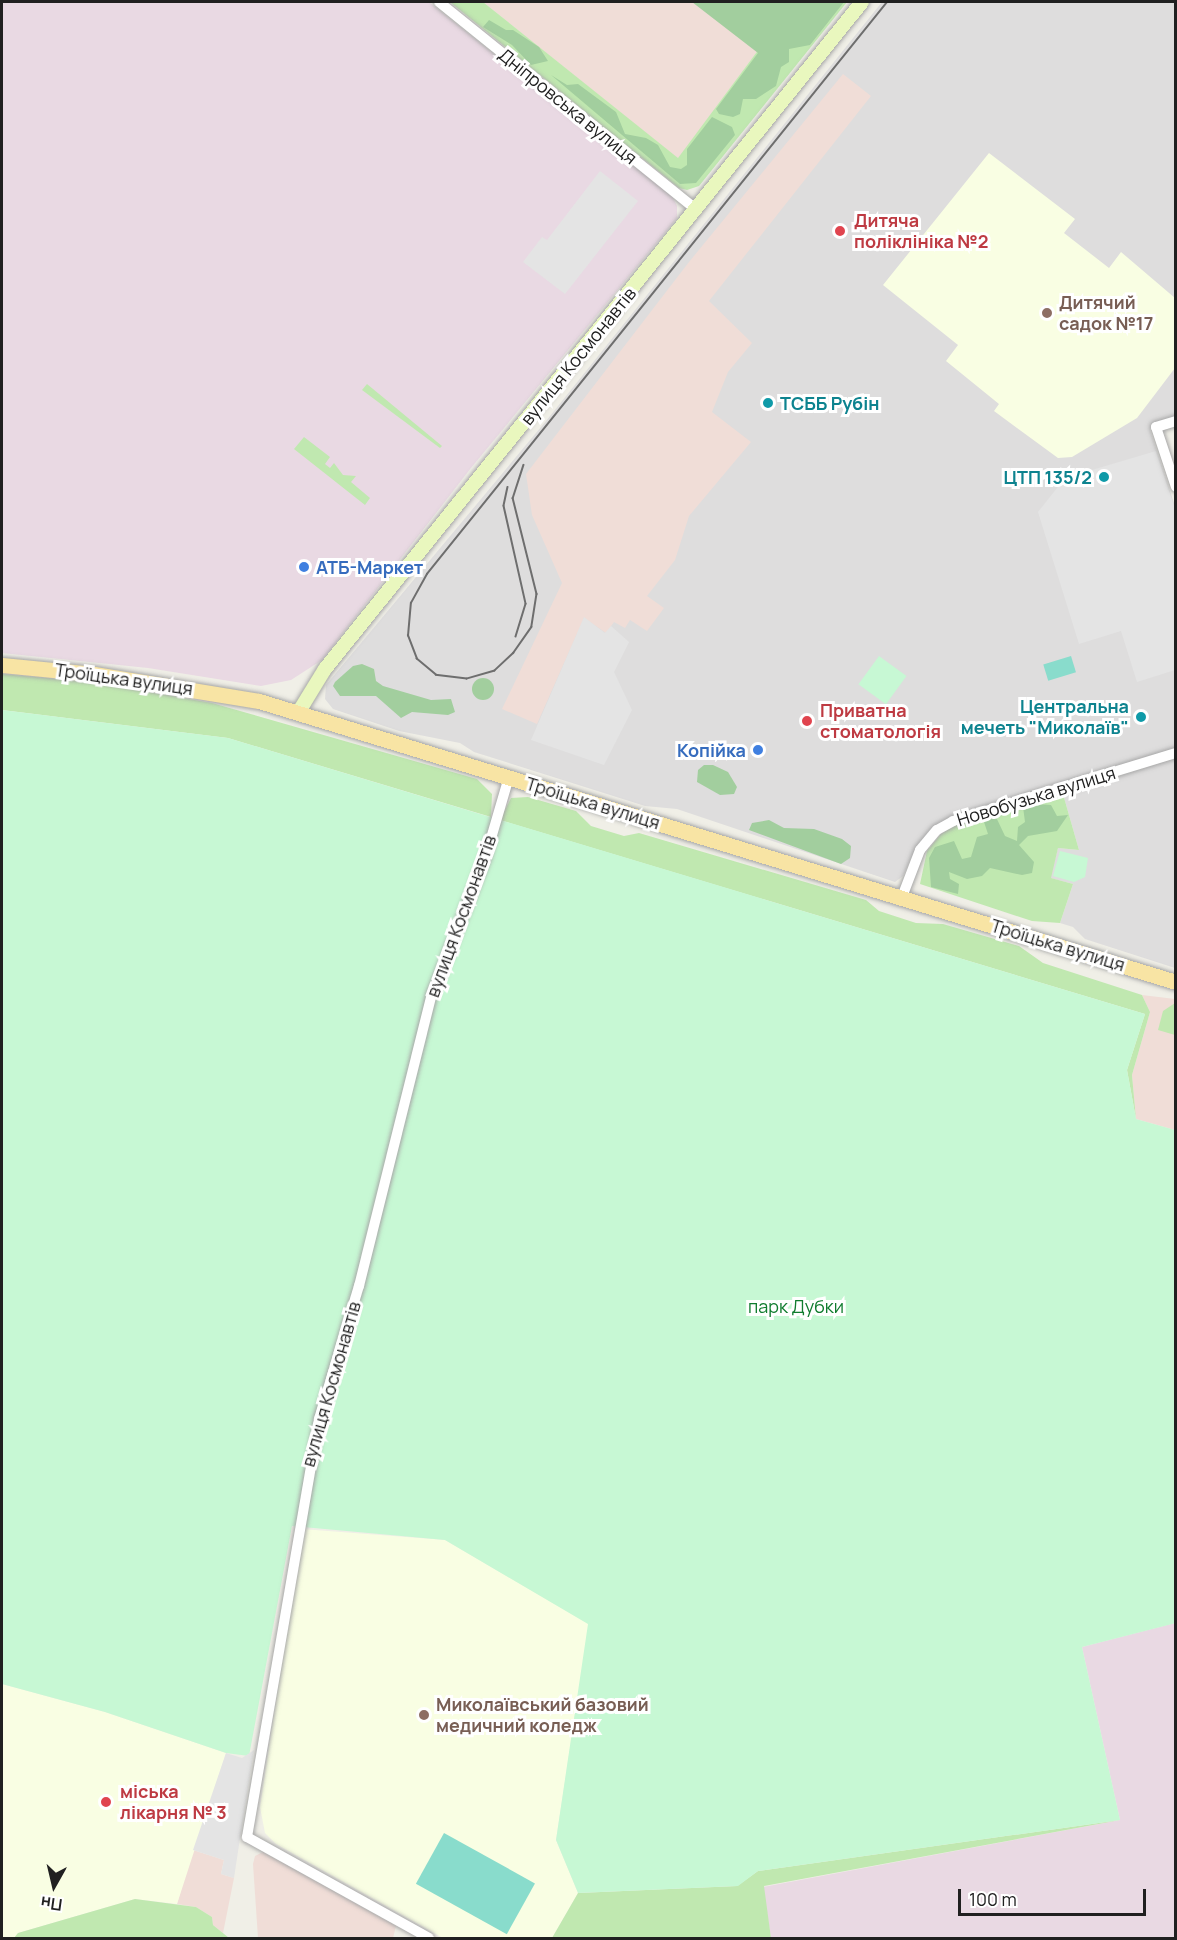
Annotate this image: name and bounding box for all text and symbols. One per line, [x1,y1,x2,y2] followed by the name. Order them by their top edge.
[494,44,642,168] street label: Дніпровська вулиця
[854,210,988,252] place label: Дитяча поліклініка №2
[831,222,849,240] marker: Дитяча поліклініка №2
[516,283,640,429] street label: вулиця Космонавтів
[1059,292,1153,334] place label: Дитячий садок №17
[1040,306,1054,320] marker: Дитячий садок №17
[780,392,879,414] place label: ТСББ Рубін
[761,396,775,410] marker: ТСББ Рубін
[1004,466,1092,488] place label: ЦТП 135/2
[1097,470,1111,484] marker: ЦТП 135/2
[316,556,423,578] place label: АТБ-Маркет
[297,560,311,574] marker: АТБ-Маркет
[54,659,194,699] street label: Троїцька вулиця
[961,696,1129,738] place label: Центральна мечеть "Миколаїв"
[820,700,941,742] place label: Приватна стоматологія
[1134,710,1148,724] marker: Центральна мечеть "Миколаїв"
[798,712,816,730] marker: Приватна стоматологія
[677,739,746,761] place label: Копійка
[751,743,765,757] marker: Копійка
[954,762,1118,830] street label: Новобузька вулиця
[523,772,663,834] street label: Троїцька вулиця
[422,832,500,1000] street label: вулиця Космонавтів
[988,914,1128,976] street label: Троїцька вулиця
[748,1295,844,1317] park label: парк Дубки
[297,1299,365,1469] street label: вулиця Космонавтів
[436,1694,649,1736] place label: Миколаївський базовий медичний коледж
[417,1708,431,1722] marker: Миколаївський базовий медичний коледж
[120,1781,227,1824] place label: міська лікарня № 3
[97,1793,115,1811] marker: міська лікарня № 3
[24,1856,84,1916] north arrow
[961,1877,1148,1915] scale bar
[969,1887,1017,1911] text: 100 m
[39,1891,64,1916] text: Пн

